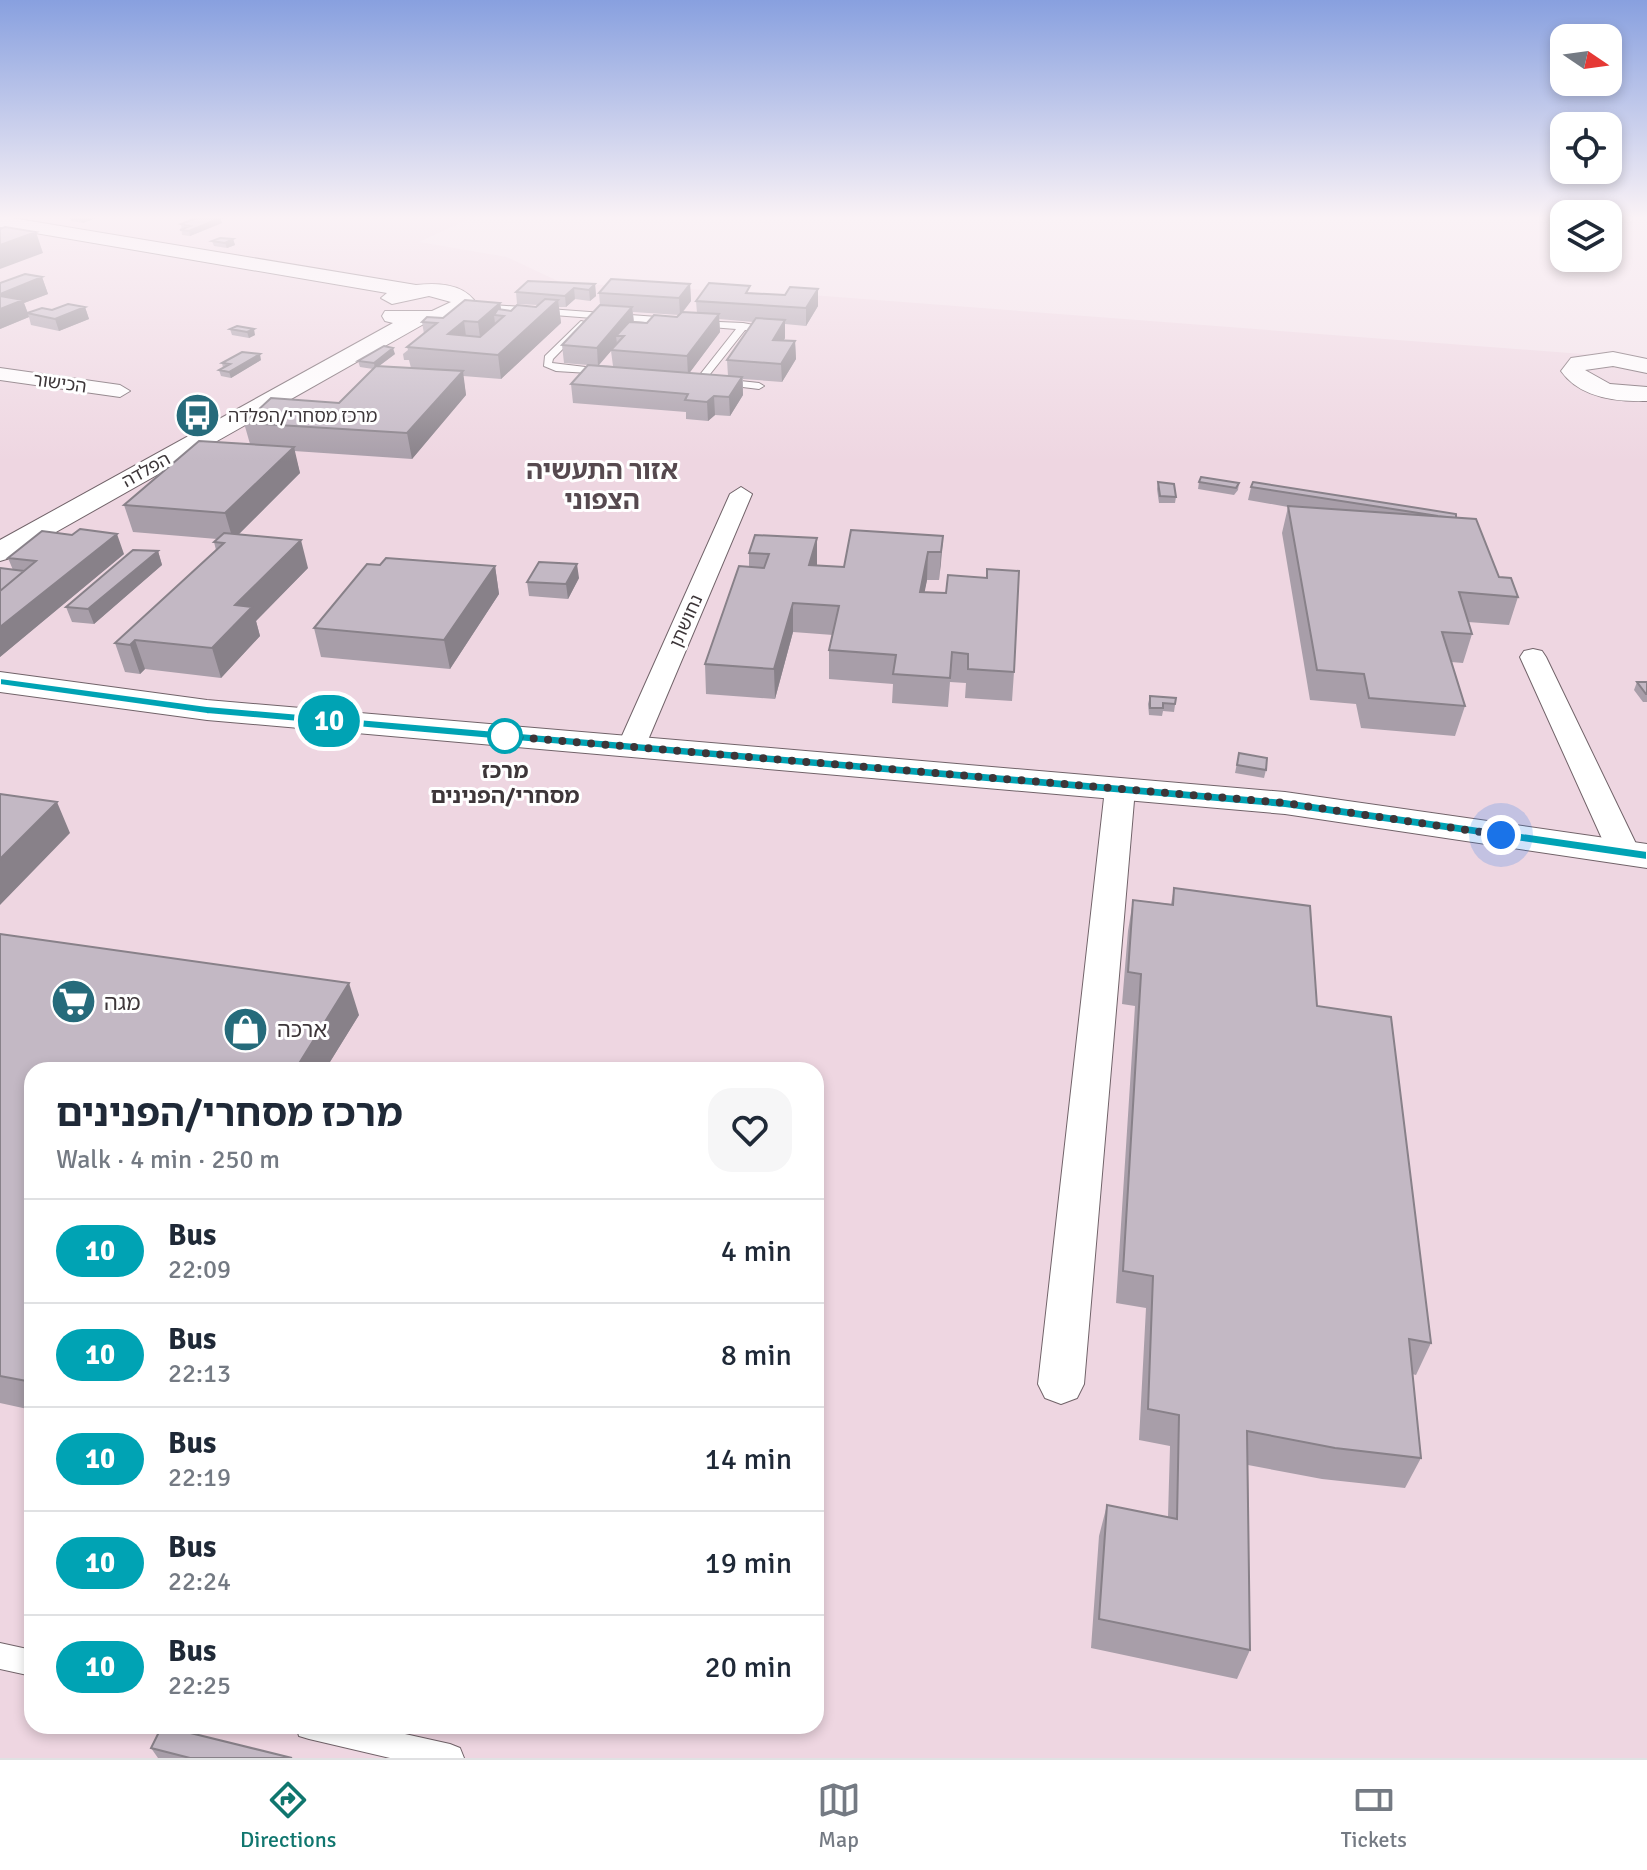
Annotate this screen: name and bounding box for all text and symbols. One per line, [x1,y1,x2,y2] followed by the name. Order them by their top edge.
[1550,24,1622,96] north arrow
[1550,24,1622,272] map controls
[1550,112,1622,184] button: locate
[1550,200,1622,272] button: layers
[32,368,88,398] street label: הכישור
[173,392,221,440] bus stop icon: מרכז מסחרי/הפלדה
[228,405,378,427] place label: מרכז מסחרי/הפלדה
[118,448,174,492] street label: הפלדה
[526,455,678,517] district label: אזור התעשיה הצפוני
[665,591,707,651] street label: נחושתן
[293,695,365,747] line badge: 10
[314,704,344,738] text: 10
[488,719,522,753] marker: מרכז מסחרי/הפנינים
[431,757,579,809] place label: מרכז מסחרי/הפנינים
[1481,815,1521,855] your location
[49,978,97,1026] supermarket icon: מגה
[104,989,141,1016] place label: מגה
[222,1005,270,1053] shop icon: ארכה
[277,1016,327,1043] place label: ארכה
[708,1088,792,1172] button: heart
[56,1090,403,1137] text: מרכז מסחרי/הפנינים
[56,1144,280,1176] text: Walk · 4 min · 250 m
[168,1217,216,1254] text: Bus
[721,1233,792,1270] text: 4 min
[85,1234,115,1268] text: 10
[168,1254,231,1286] text: 22:09
[168,1321,216,1358] text: Bus
[721,1337,792,1374] text: 8 min
[85,1338,115,1372] text: 10
[168,1358,231,1390] text: 22:13
[168,1425,216,1462] text: Bus
[705,1441,792,1478] text: 14 min
[85,1442,115,1476] text: 10
[168,1462,231,1494] text: 22:19
[168,1529,216,1566] text: Bus
[705,1545,792,1582] text: 19 min
[85,1546,115,1580] text: 10
[168,1566,231,1598] text: 22:24
[168,1633,216,1670] text: Bus
[705,1649,792,1686] text: 20 min
[85,1650,115,1684] text: 10
[168,1670,231,1702] text: 22:25
[240,1778,336,1853] tab: Directions
[817,1778,861,1853] tab: Map
[1341,1778,1407,1853] tab: Tickets

